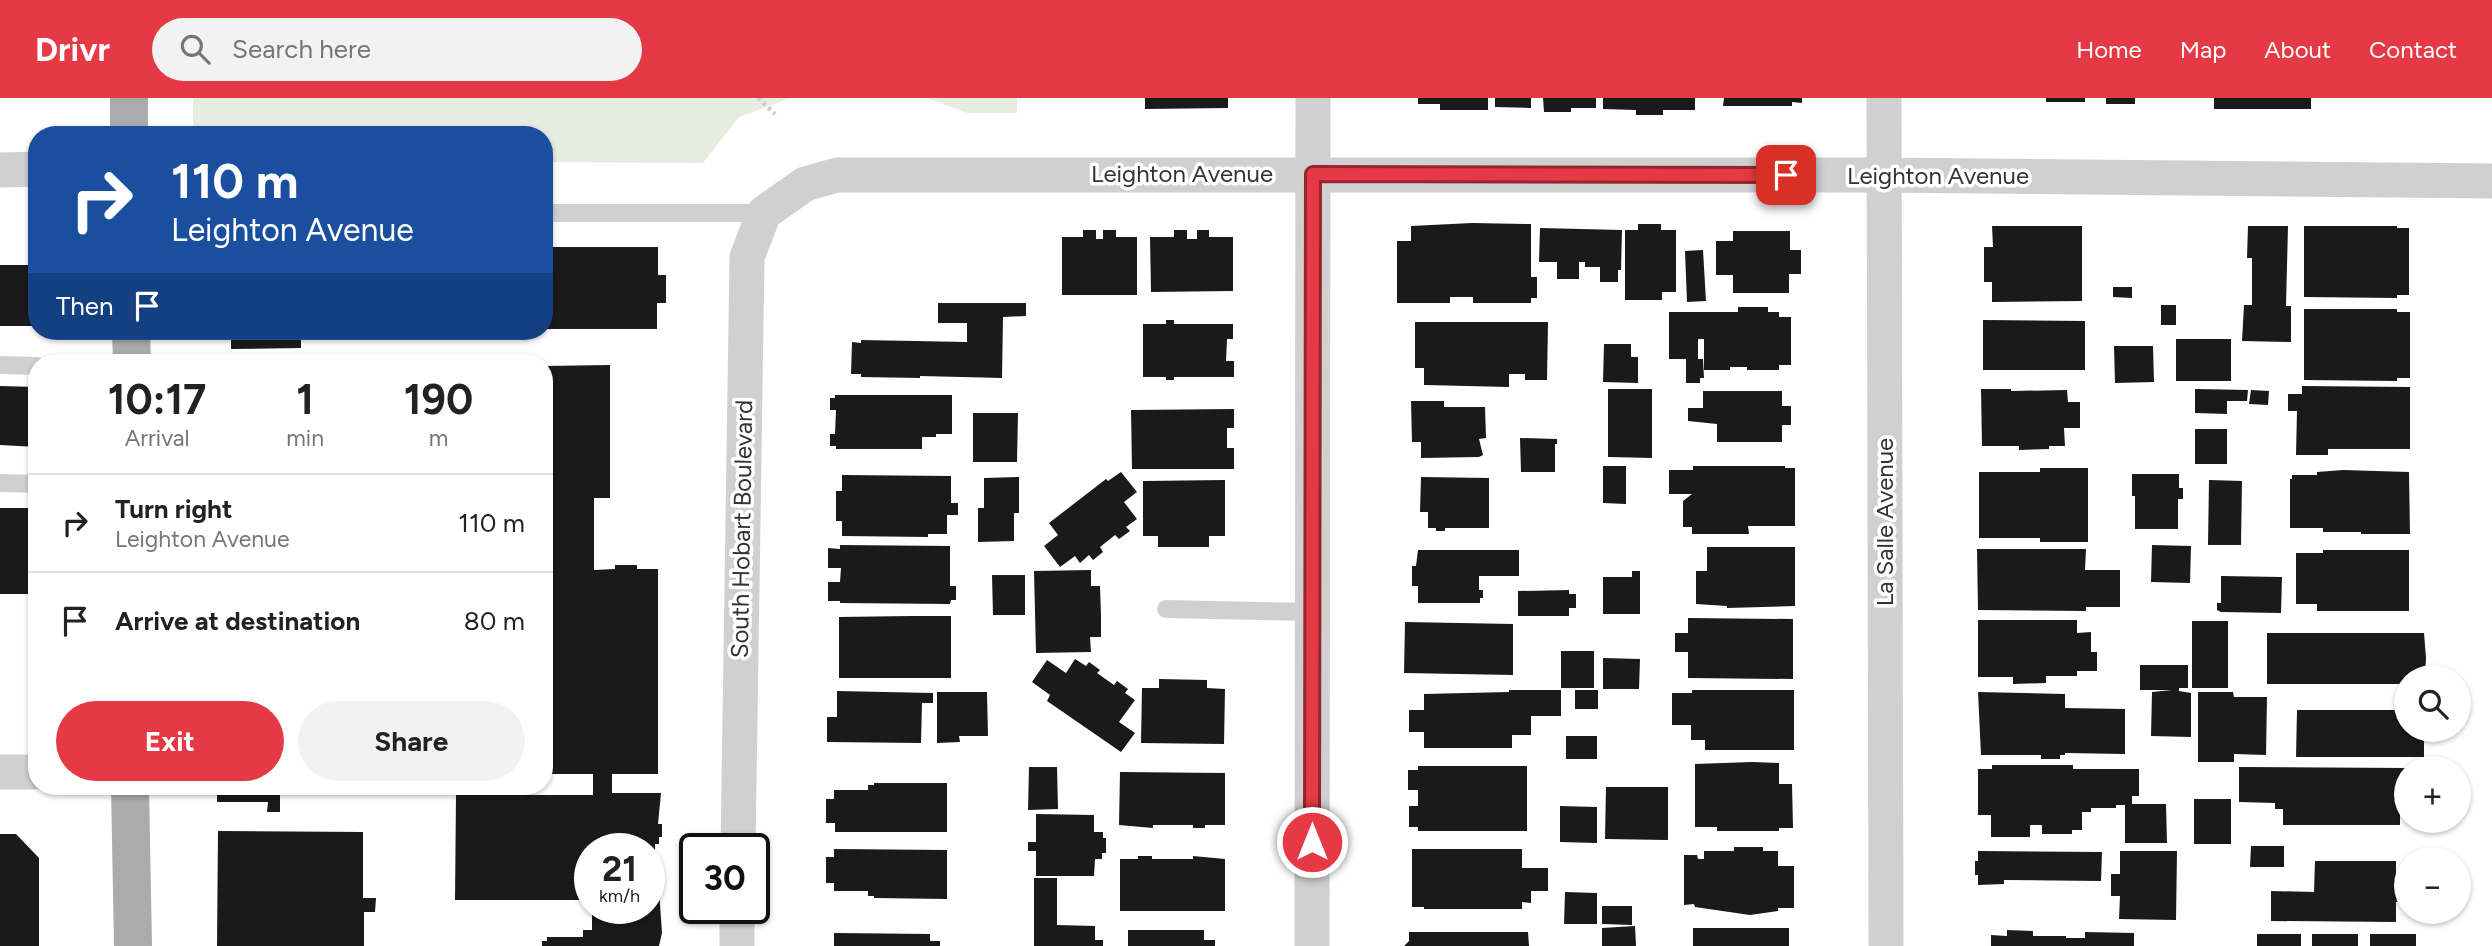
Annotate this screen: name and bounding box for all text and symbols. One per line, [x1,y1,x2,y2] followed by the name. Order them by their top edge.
[152,18,642,81] search box
[35,30,110,69] text: Drivr
[176,30,214,68] icon: search
[232,33,371,65] text: Search here
[2076,35,2142,64] text: Home
[2180,35,2226,64] text: Map
[2264,35,2331,64] text: About
[2369,35,2457,64] text: Contact
[1756,145,1816,205] pin
[171,151,299,210] text: 110 m
[56,154,147,245] icon: right
[1767,156,1805,194] icon: arrive
[1091,159,1273,188] street label: Leighton Avenue
[1847,161,2029,190] street label: Leighton Avenue
[171,211,414,249] text: Leighton Avenue
[128,287,166,325] icon: arrive
[56,290,114,322] text: Then
[108,374,206,425] text: 10:17
[296,374,314,425] text: 1
[404,374,473,425] text: 190
[725,400,758,658] street label: South Hobart Boulevard
[125,424,190,452] text: Arrival
[286,424,324,452] text: min
[429,424,448,452] text: m
[1870,438,1899,606] street label: La Salle Avenue
[115,493,232,525] text: Turn right
[56,504,94,542] icon: right
[458,507,525,539] text: 110 m
[115,525,289,553] text: Leighton Avenue
[56,602,94,640] icon: arrive
[115,605,360,637] text: Arrive at destination
[464,605,525,637] text: 80 m
[2394,665,2471,924] map controls
[2394,665,2471,742] button: search
[56,701,284,781] button: Exit
[298,701,525,781] button: Share
[2394,756,2471,833] button: +
[1275,805,1349,879] position arrow
[679,833,770,924] speed limit sign: 30
[2394,847,2471,924] button: −
[602,848,637,890] text: 21
[599,885,640,907] text: km/h

